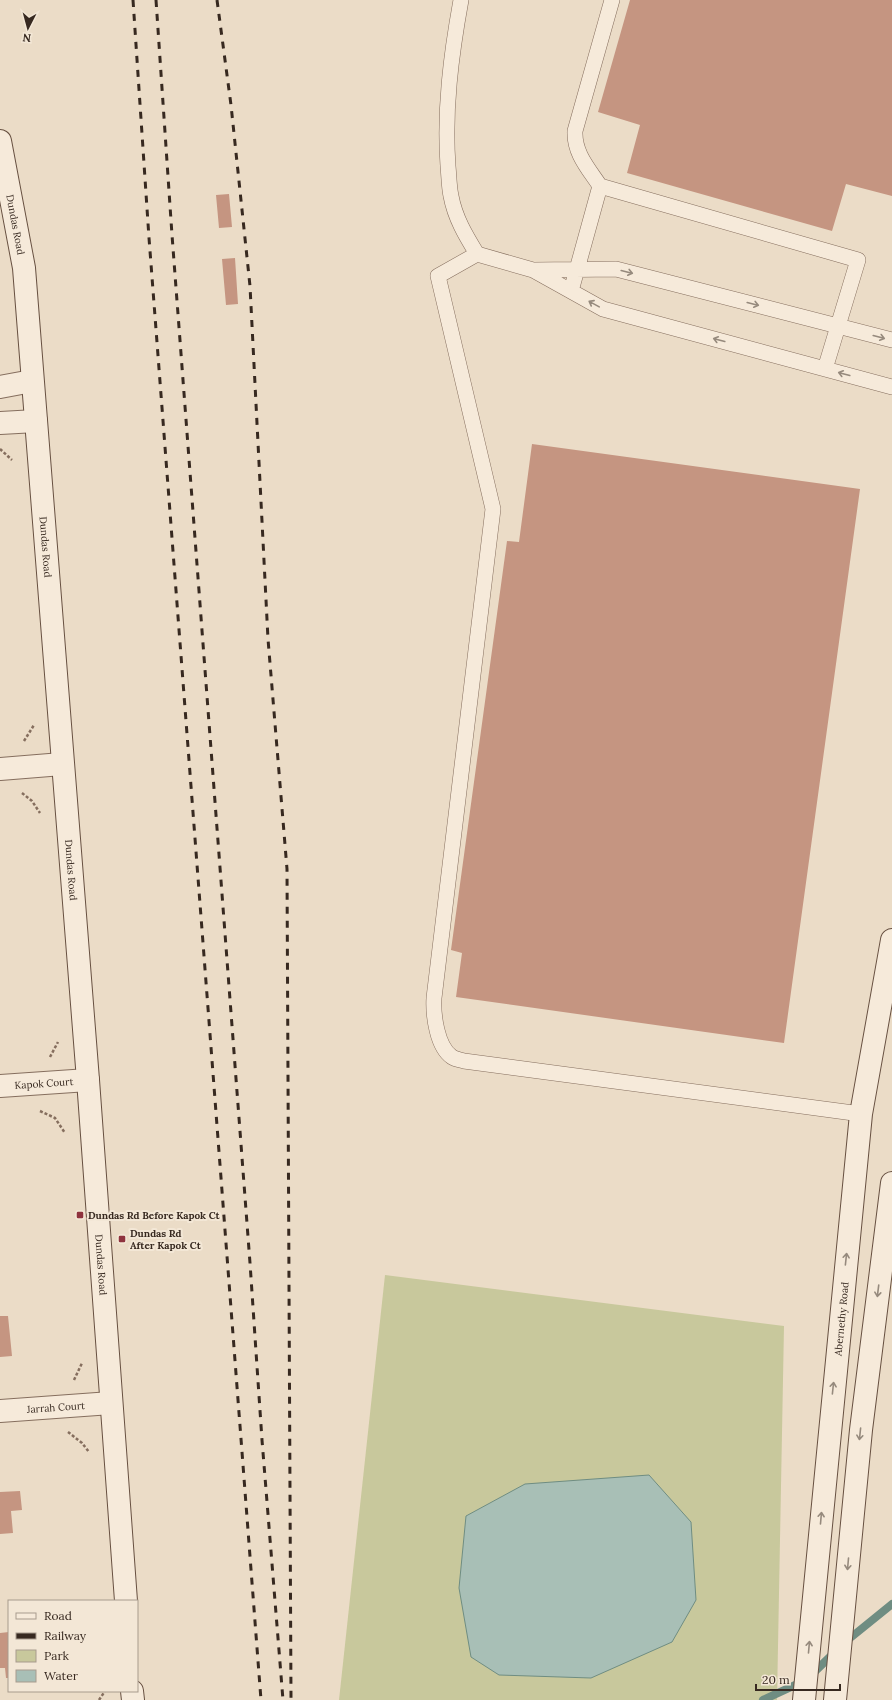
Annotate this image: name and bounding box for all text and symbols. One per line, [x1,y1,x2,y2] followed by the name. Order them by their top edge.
[8,8,48,48] north arrow
[22,30,32,45] text: N
[4,193,28,256] street label: Dundas Road
[620,269,633,276] one-way arrow
[588,300,600,308] one-way arrow
[746,301,759,309] one-way arrow
[872,334,885,341] one-way arrow
[712,336,725,343] one-way arrow
[838,370,851,377] one-way arrow
[37,516,55,578] street label: Dundas Road
[63,839,80,901] street label: Dundas Road
[14,1075,74,1091] street label: Kapok Court
[88,1209,221,1222] place label: Dundas Rd Before Kapok Ct
[75,1210,85,1220] marker: Dundas Rd Before Kapok Ct
[130,1227,202,1252] place label: Dundas Rd After Kapok Ct
[93,1234,110,1296] street label: Dundas Road
[117,1234,127,1244] marker: Dundas Rd After Kapok Ct
[843,1253,850,1266] one-way arrow
[831,1281,851,1357] street label: Abernethy Road
[874,1284,882,1297] one-way arrow
[830,1382,837,1395] one-way arrow
[25,1398,86,1416] street label: Jarrah Court
[857,1427,864,1440] one-way arrow
[817,1512,824,1525] one-way arrow
[844,1557,851,1570] one-way arrow
[8,1600,138,1692] legend
[44,1608,72,1623] text: Road
[44,1628,87,1643] text: Railway
[805,1641,812,1654] one-way arrow
[44,1648,70,1663] text: Park
[756,1666,840,1692] scale bar
[44,1668,79,1683] text: Water
[762,1672,790,1687] text: 20 m

